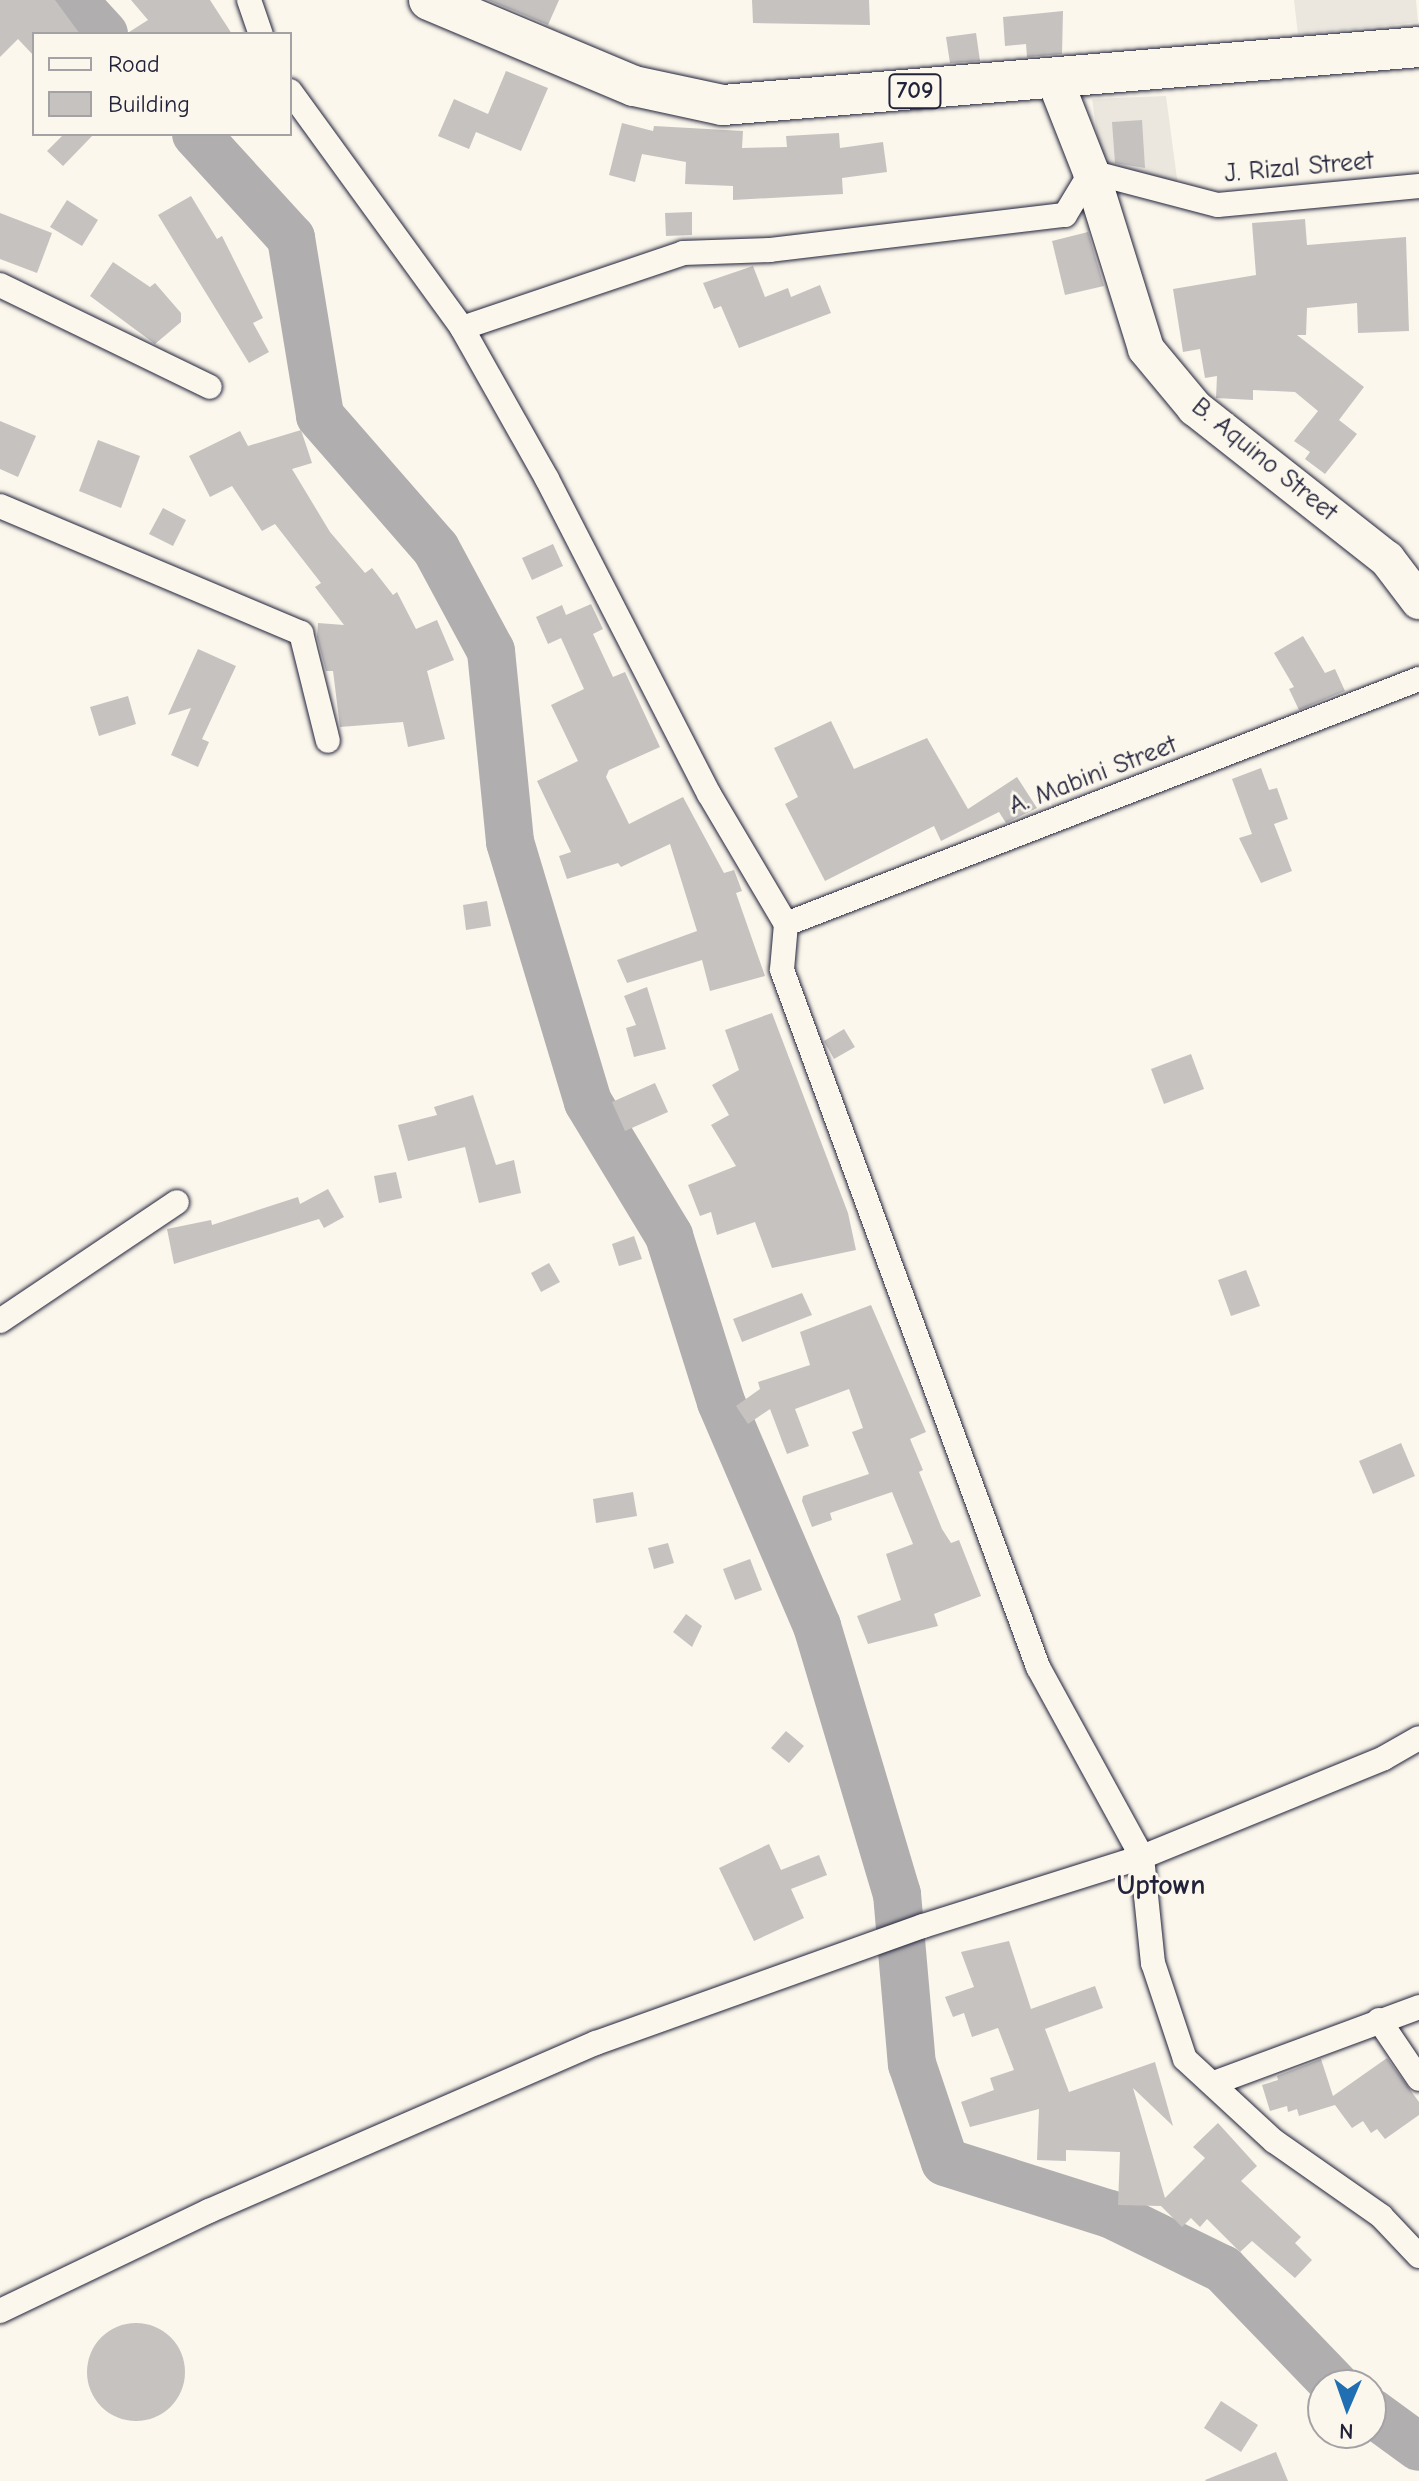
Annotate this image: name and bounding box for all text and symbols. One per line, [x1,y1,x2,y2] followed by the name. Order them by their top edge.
[32,32,292,136] legend
[108,50,160,78] text: Road
[887,71,943,111] road number: 709
[108,90,190,118] text: Building
[1223,146,1375,190] street label: J. Rizal Street
[1185,392,1343,528] street label: B. Aquino Street
[1005,730,1181,822] street label: A. Mabini Street
[1117,1868,1205,1902] district label: Uptown
[1307,2369,1387,2449] north arrow
[1339,2418,1354,2444] text: N

